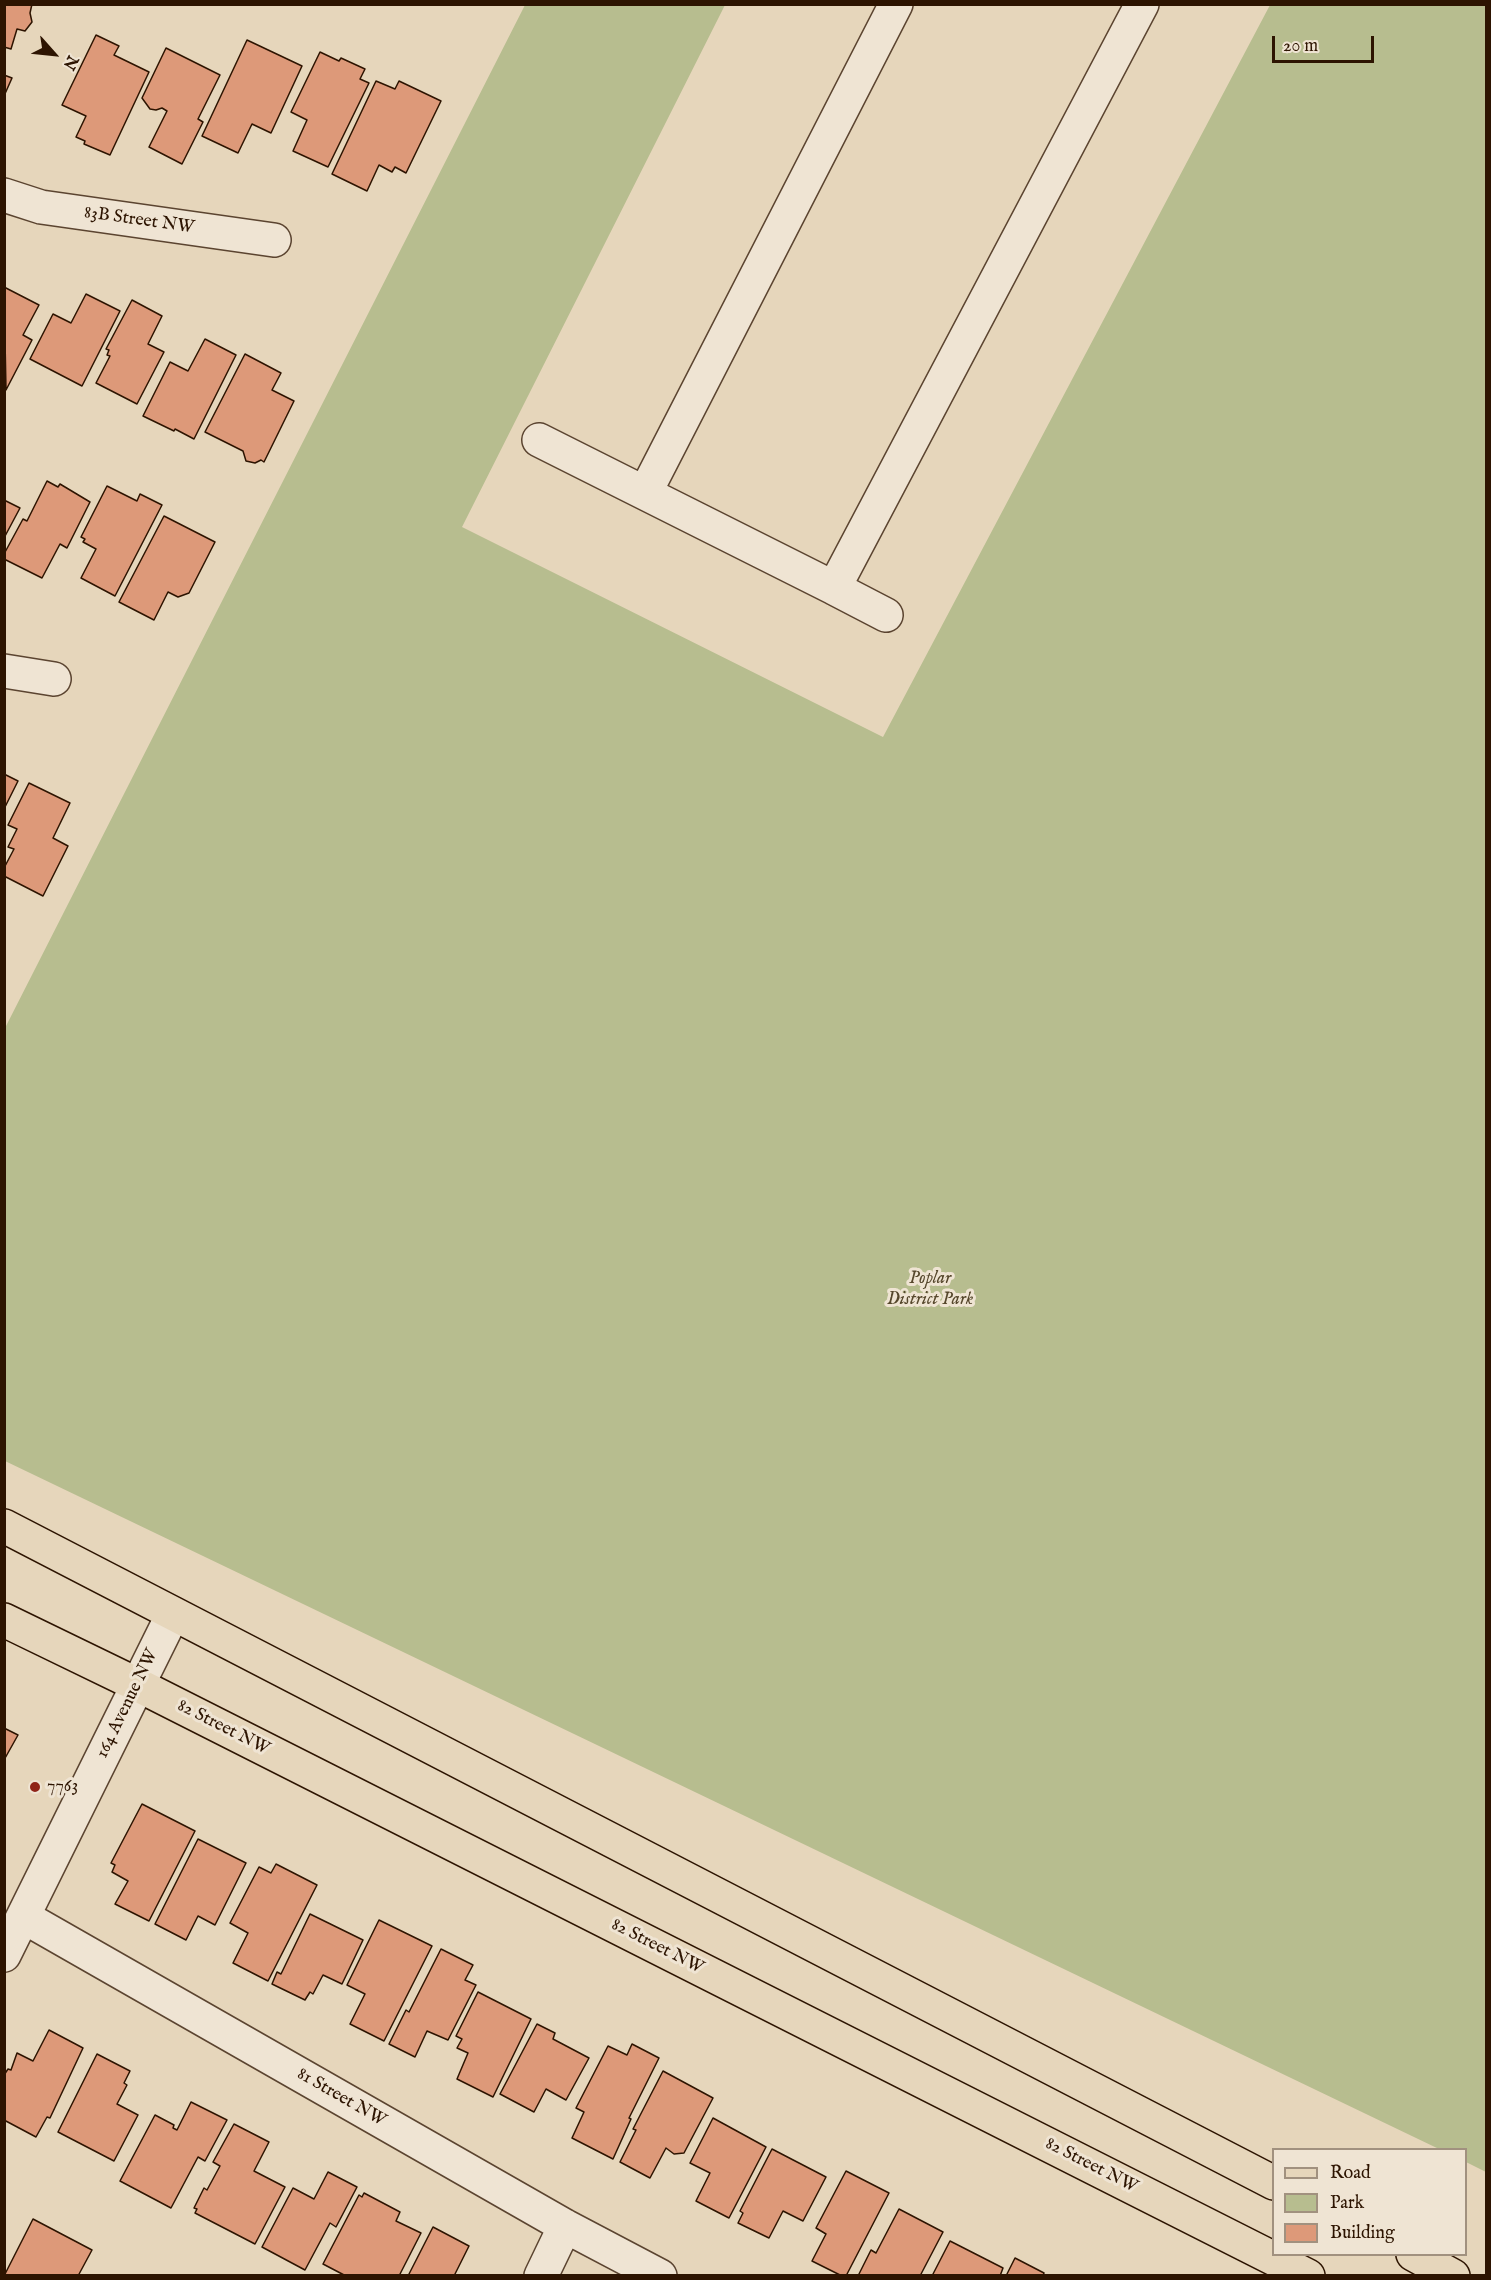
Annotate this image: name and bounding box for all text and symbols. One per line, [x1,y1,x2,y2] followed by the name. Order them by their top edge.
[24,24,84,84] north arrow
[1275,24,1377,62] scale bar
[1283,35,1318,58] text: 20 m
[58,51,82,73] text: N
[83,203,195,239] street label: 83B Street NW
[887,1268,973,1310] park label: Poplar District Park
[92,1646,164,1762] street label: 164 Avenue NW
[173,1695,273,1761] street label: 82 Street NW
[47,1776,78,1798] place label: 7763
[28,1780,42,1794] marker: 7763
[607,1914,707,1980] street label: 82 Street NW
[293,2064,389,2132] street label: 81 Street NW
[1041,2133,1141,2199] street label: 82 Street NW
[1272,2148,1467,2256] legend
[1330,2162,1371,2185] text: Road
[1330,2192,1364,2215] text: Park
[1330,2222,1395,2245] text: Building

